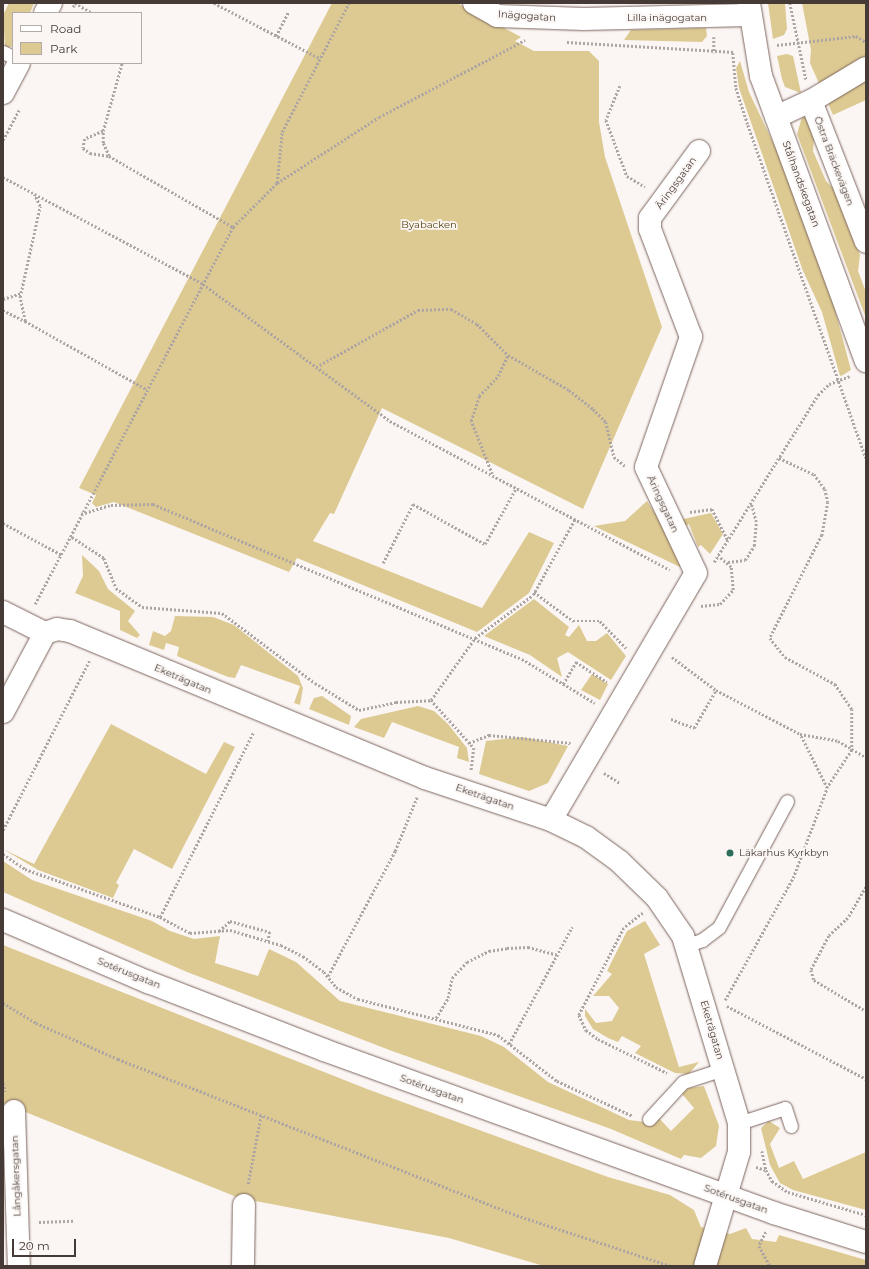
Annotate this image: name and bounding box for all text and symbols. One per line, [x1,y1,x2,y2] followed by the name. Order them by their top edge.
[498,8,556,24] street label: Inägogatan
[12,12,142,64] legend
[627,12,707,24] street label: Lilla inägogatan
[50,21,81,36] text: Road
[50,41,77,56] text: Park
[811,115,857,207] street label: Östra Bräckevägen
[780,139,822,229] street label: Stålhandskegatan
[653,155,699,211] street label: Äringsgatan
[401,219,457,231] park label: Byabacken
[645,474,681,534] street label: Äringsgatan
[152,661,214,697] street label: Eketrägatan
[454,781,516,813] street label: Eketrägatan
[724,847,736,859] marker: Läkarhus Kyrkbyn
[739,847,829,859] place label: Läkarhus Kyrkbyn
[96,955,162,991] street label: Sotérusgatan
[698,999,726,1061] street label: Eketrägatan
[398,1072,466,1106] street label: Sotérusgatan
[9,1135,23,1217] street label: Långåkersgatan
[702,1182,770,1216] street label: Sotérusgatan
[14,1231,78,1257] scale bar
[19,1238,50,1253] text: 20 m

